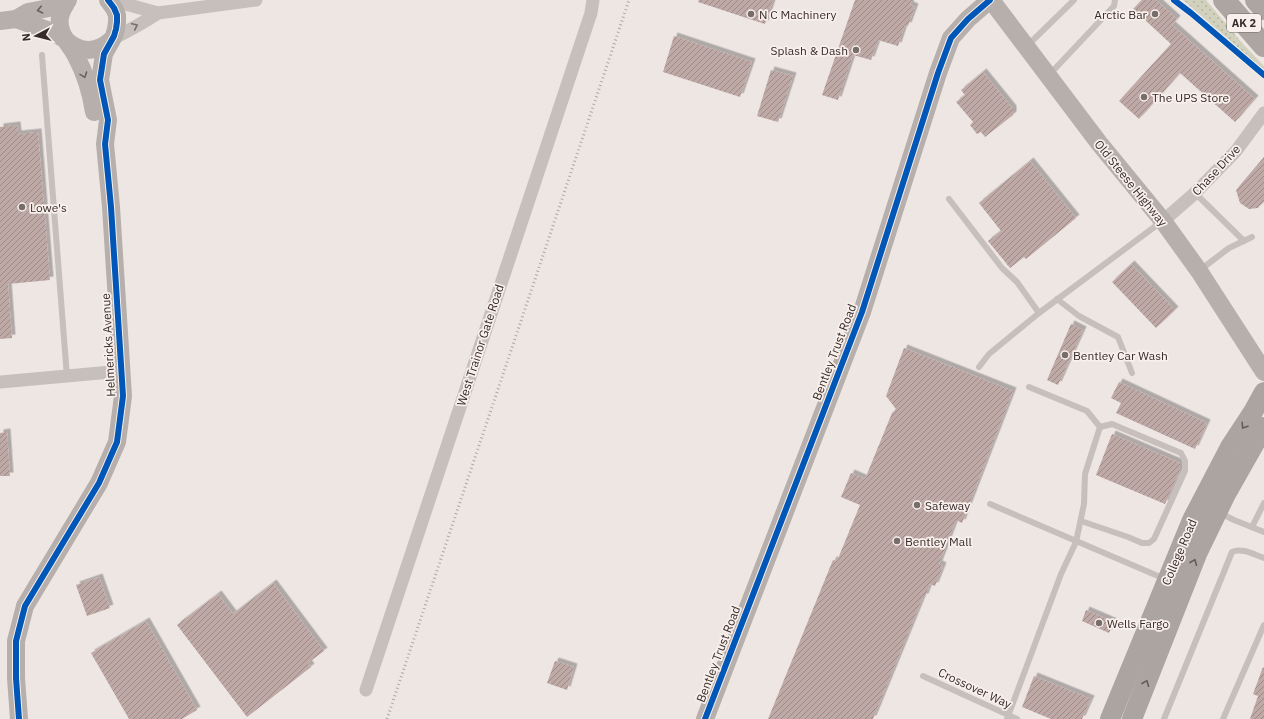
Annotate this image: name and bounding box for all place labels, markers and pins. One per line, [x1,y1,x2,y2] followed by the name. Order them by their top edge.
[759,7,837,22] place label: N C Machinery
[1094,7,1148,22] place label: Arctic Bar
[746,9,756,19] marker: N C Machinery
[1150,9,1160,19] marker: Arctic Bar
[771,43,848,58] place label: Splash & Dash
[851,45,861,55] marker: Splash & Dash
[1152,90,1230,105] place label: The UPS Store
[1139,92,1149,102] marker: The UPS Store
[30,200,67,215] place label: Lowe's
[17,202,27,212] marker: Lowe's
[1073,348,1168,363] place label: Bentley Car Wash
[1060,350,1070,360] marker: Bentley Car Wash
[925,498,970,513] place label: Safeway
[912,500,922,510] marker: Safeway
[905,534,972,549] place label: Bentley Mall
[892,536,902,546] marker: Bentley Mall
[1107,616,1169,631] place label: Wells Fargo
[1094,618,1104,628] marker: Wells Fargo

